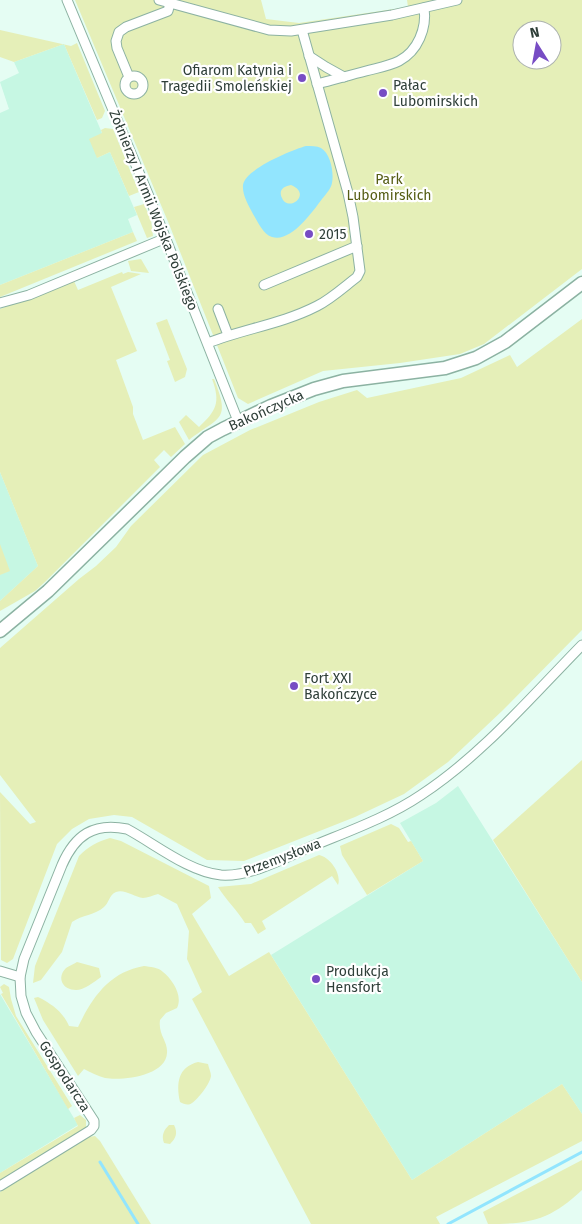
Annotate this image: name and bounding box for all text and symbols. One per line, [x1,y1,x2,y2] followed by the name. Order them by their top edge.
[512,20,562,70] north arrow
[528,23,541,42] text: N
[161,62,292,95] place label: Ofiarom Katynia i Tragedii Smoleńskiej
[296,72,308,84] marker: Ofiarom Katynia i Tragedii Smoleńskiej
[393,77,478,110] place label: Pałac Lubomirskich
[377,87,389,99] marker: Pałac Lubomirskich
[105,107,203,313] street label: Żołnierzy I Armii Wojska Polskiego
[346,171,432,204] park label: Park Lubomirskich
[319,226,346,243] place label: 2015
[303,228,315,240] marker: 2015
[226,386,306,435] street label: Bakończycka
[304,670,377,703] place label: Fort XXI Bakończyce
[288,680,300,692] marker: Fort XXI Bakończyce
[241,835,323,880] street label: Przemysłowa
[326,963,389,996] place label: Produkcja Hensfort
[310,973,322,985] marker: Produkcja Hensfort
[35,1038,94,1115] street label: Gospodarcza

